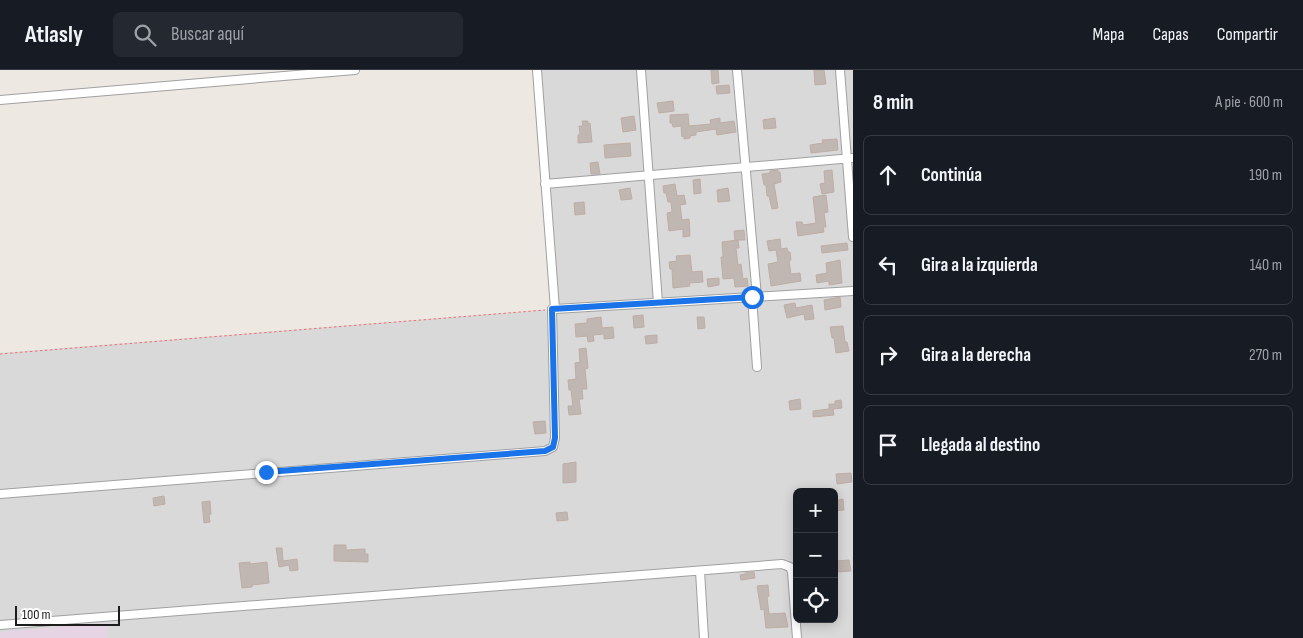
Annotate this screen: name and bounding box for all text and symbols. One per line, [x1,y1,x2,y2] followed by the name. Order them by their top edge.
[113,12,463,57] search box
[25,20,83,49] text: Atlasly
[131,21,159,49] icon: search
[171,23,244,46] text: Buscar aquí
[1092,24,1124,45] text: Mapa
[1152,24,1189,45] text: Capas
[1217,24,1278,45] text: Compartir
[873,90,914,115] text: 8 min
[1215,93,1283,112] text: A pie · 600 m
[874,161,902,189] icon: ahead
[921,164,982,187] text: Continúa
[1249,166,1282,185] text: 190 m
[874,251,902,279] icon: left
[921,254,1038,277] text: Gira a la izquierda
[1250,256,1282,275] text: 140 m
[741,286,764,309] route start
[874,341,902,369] icon: right
[921,344,1031,367] text: Gira a la derecha
[1249,346,1282,365] text: 270 m
[874,431,902,459] icon: arrive
[921,434,1040,457] text: Llegada al destino
[255,461,278,484] route end
[793,488,838,623] map controls
[793,488,838,533] button: +
[793,533,838,578] button: −
[793,578,838,623] button: locate
[15,603,120,626] scale bar
[22,606,51,623] text: 100 m

